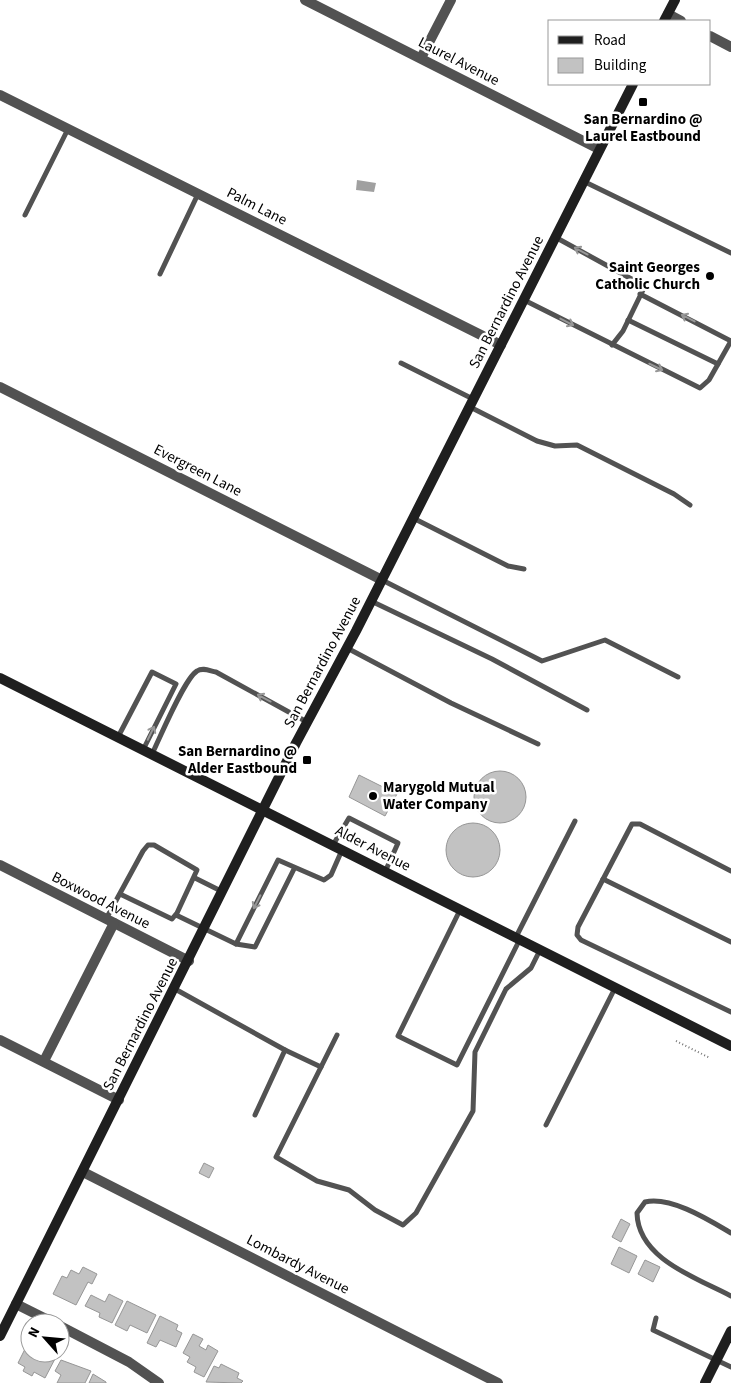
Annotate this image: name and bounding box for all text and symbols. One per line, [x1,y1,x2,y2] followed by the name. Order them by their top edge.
[548,20,711,85] legend
[594,30,626,51] text: Road
[415,32,503,91] street label: Laurel Avenue
[594,55,647,76] text: Building
[637,96,649,108] marker: San Bernardino @ Laurel Eastbound
[583,109,703,147] place label: San Bernardino @ Laurel Eastbound
[223,182,291,231] street label: Palm Lane
[464,232,549,372] street label: San Bernardino Avenue
[574,246,589,255] one-way arrow
[595,257,700,295] place label: Saint Georges Catholic Church
[704,270,716,282] marker: Saint Georges Catholic Church
[680,313,695,323] one-way arrow
[559,318,574,327] one-way arrow
[648,363,663,372] one-way arrow
[150,439,245,502] street label: Evergreen Lane
[279,593,366,732] street label: San Bernardino Avenue
[258,693,272,703] one-way arrow
[147,726,156,741] one-way arrow
[178,741,297,779] place label: San Bernardino @ Alder Eastbound
[301,754,313,766] marker: San Bernardino @ Alder Eastbound
[383,777,495,815] place label: Marygold Mutual Water Company
[367,790,379,802] marker: Marygold Mutual Water Company
[331,820,414,876] street label: Alder Avenue
[48,867,154,934] street label: Boxwood Avenue
[252,895,262,910] one-way arrow
[98,954,183,1094] street label: San Bernardino Avenue
[243,1229,353,1299] street label: Lombardy Avenue
[20,1313,70,1363] north arrow
[23,1324,45,1341] text: N

